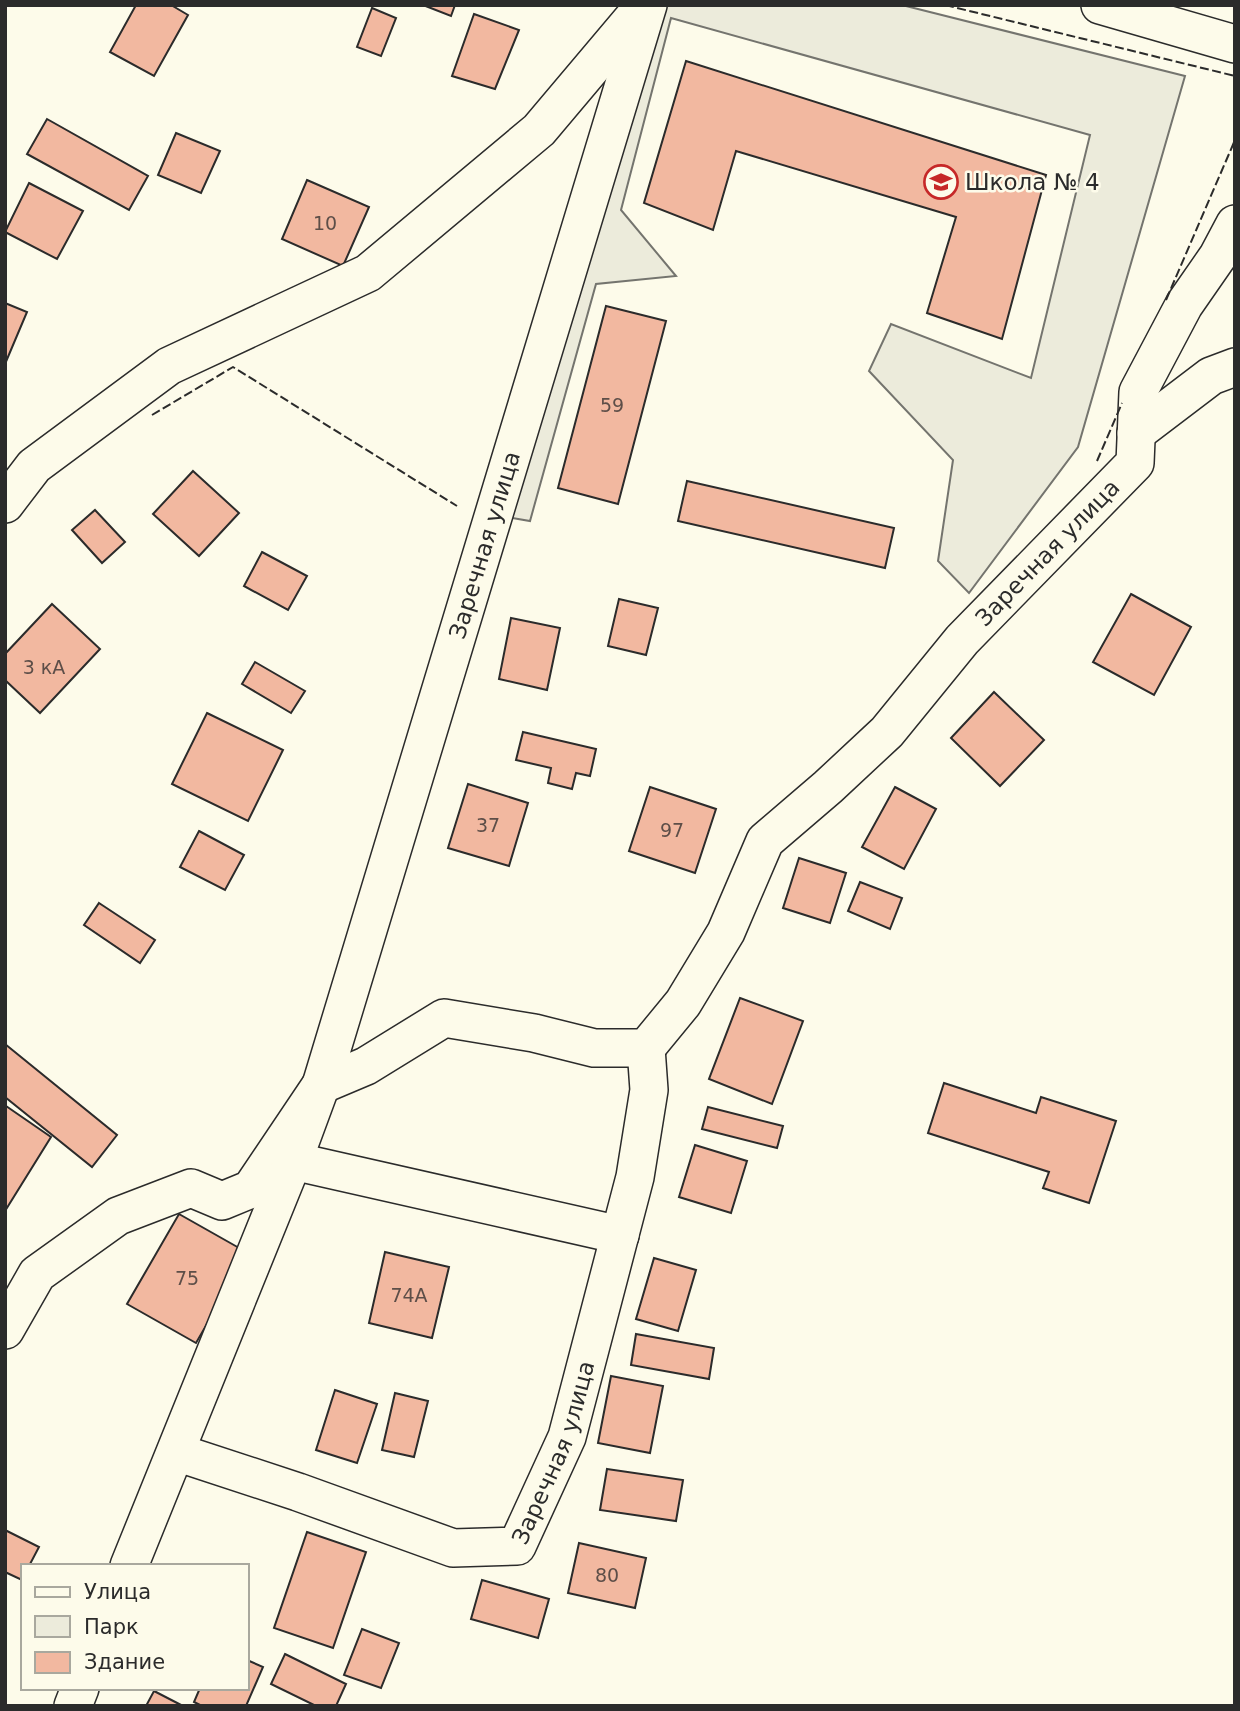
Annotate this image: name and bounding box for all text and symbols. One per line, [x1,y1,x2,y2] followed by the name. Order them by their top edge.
[922,163,960,201] school or university icon: Школа № 4
[965,169,1100,195] place label: Школа № 4
[313,212,337,234] house number: 10
[600,394,624,416] house number: 59
[444,448,525,642] street label: Заречная улица
[970,474,1125,631] street label: Заречная улица
[23,656,65,678] house number: 3 кА
[476,814,500,836] house number: 37
[660,819,684,841] house number: 97
[175,1267,199,1289] house number: 75
[390,1284,428,1306] house number: 74А
[507,1358,599,1548] street label: Заречная улица
[21,1564,248,1690] legend
[595,1564,619,1586] house number: 80
[84,1580,151,1604] text: Улица
[84,1615,139,1639] text: Парк
[84,1650,165,1674] text: Здание

